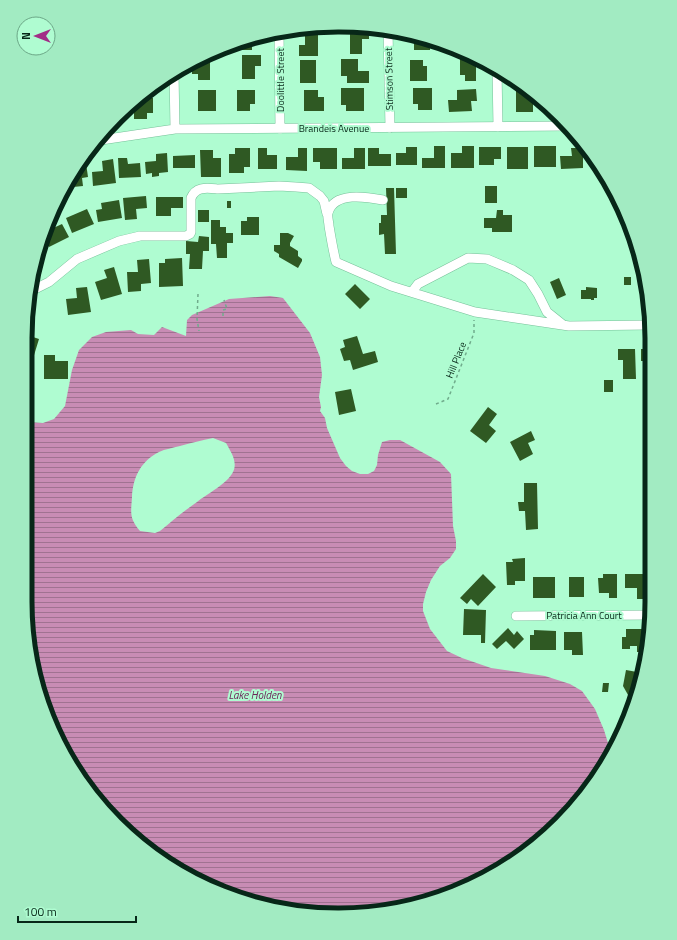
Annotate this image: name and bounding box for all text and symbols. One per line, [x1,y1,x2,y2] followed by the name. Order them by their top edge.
[16,16,56,56] north arrow
[18,32,34,40] text: N
[381,47,397,110] street label: Stimson Street
[273,48,288,112] street label: Doolittle Street
[299,121,369,136] street label: Brandeis Avenue
[442,339,470,381] street label: Hill Place
[546,608,622,623] street label: Patricia Ann Court
[228,687,282,703] water label: Lake Holden
[18,898,136,924] scale bar
[24,902,57,921] text: 100 m

